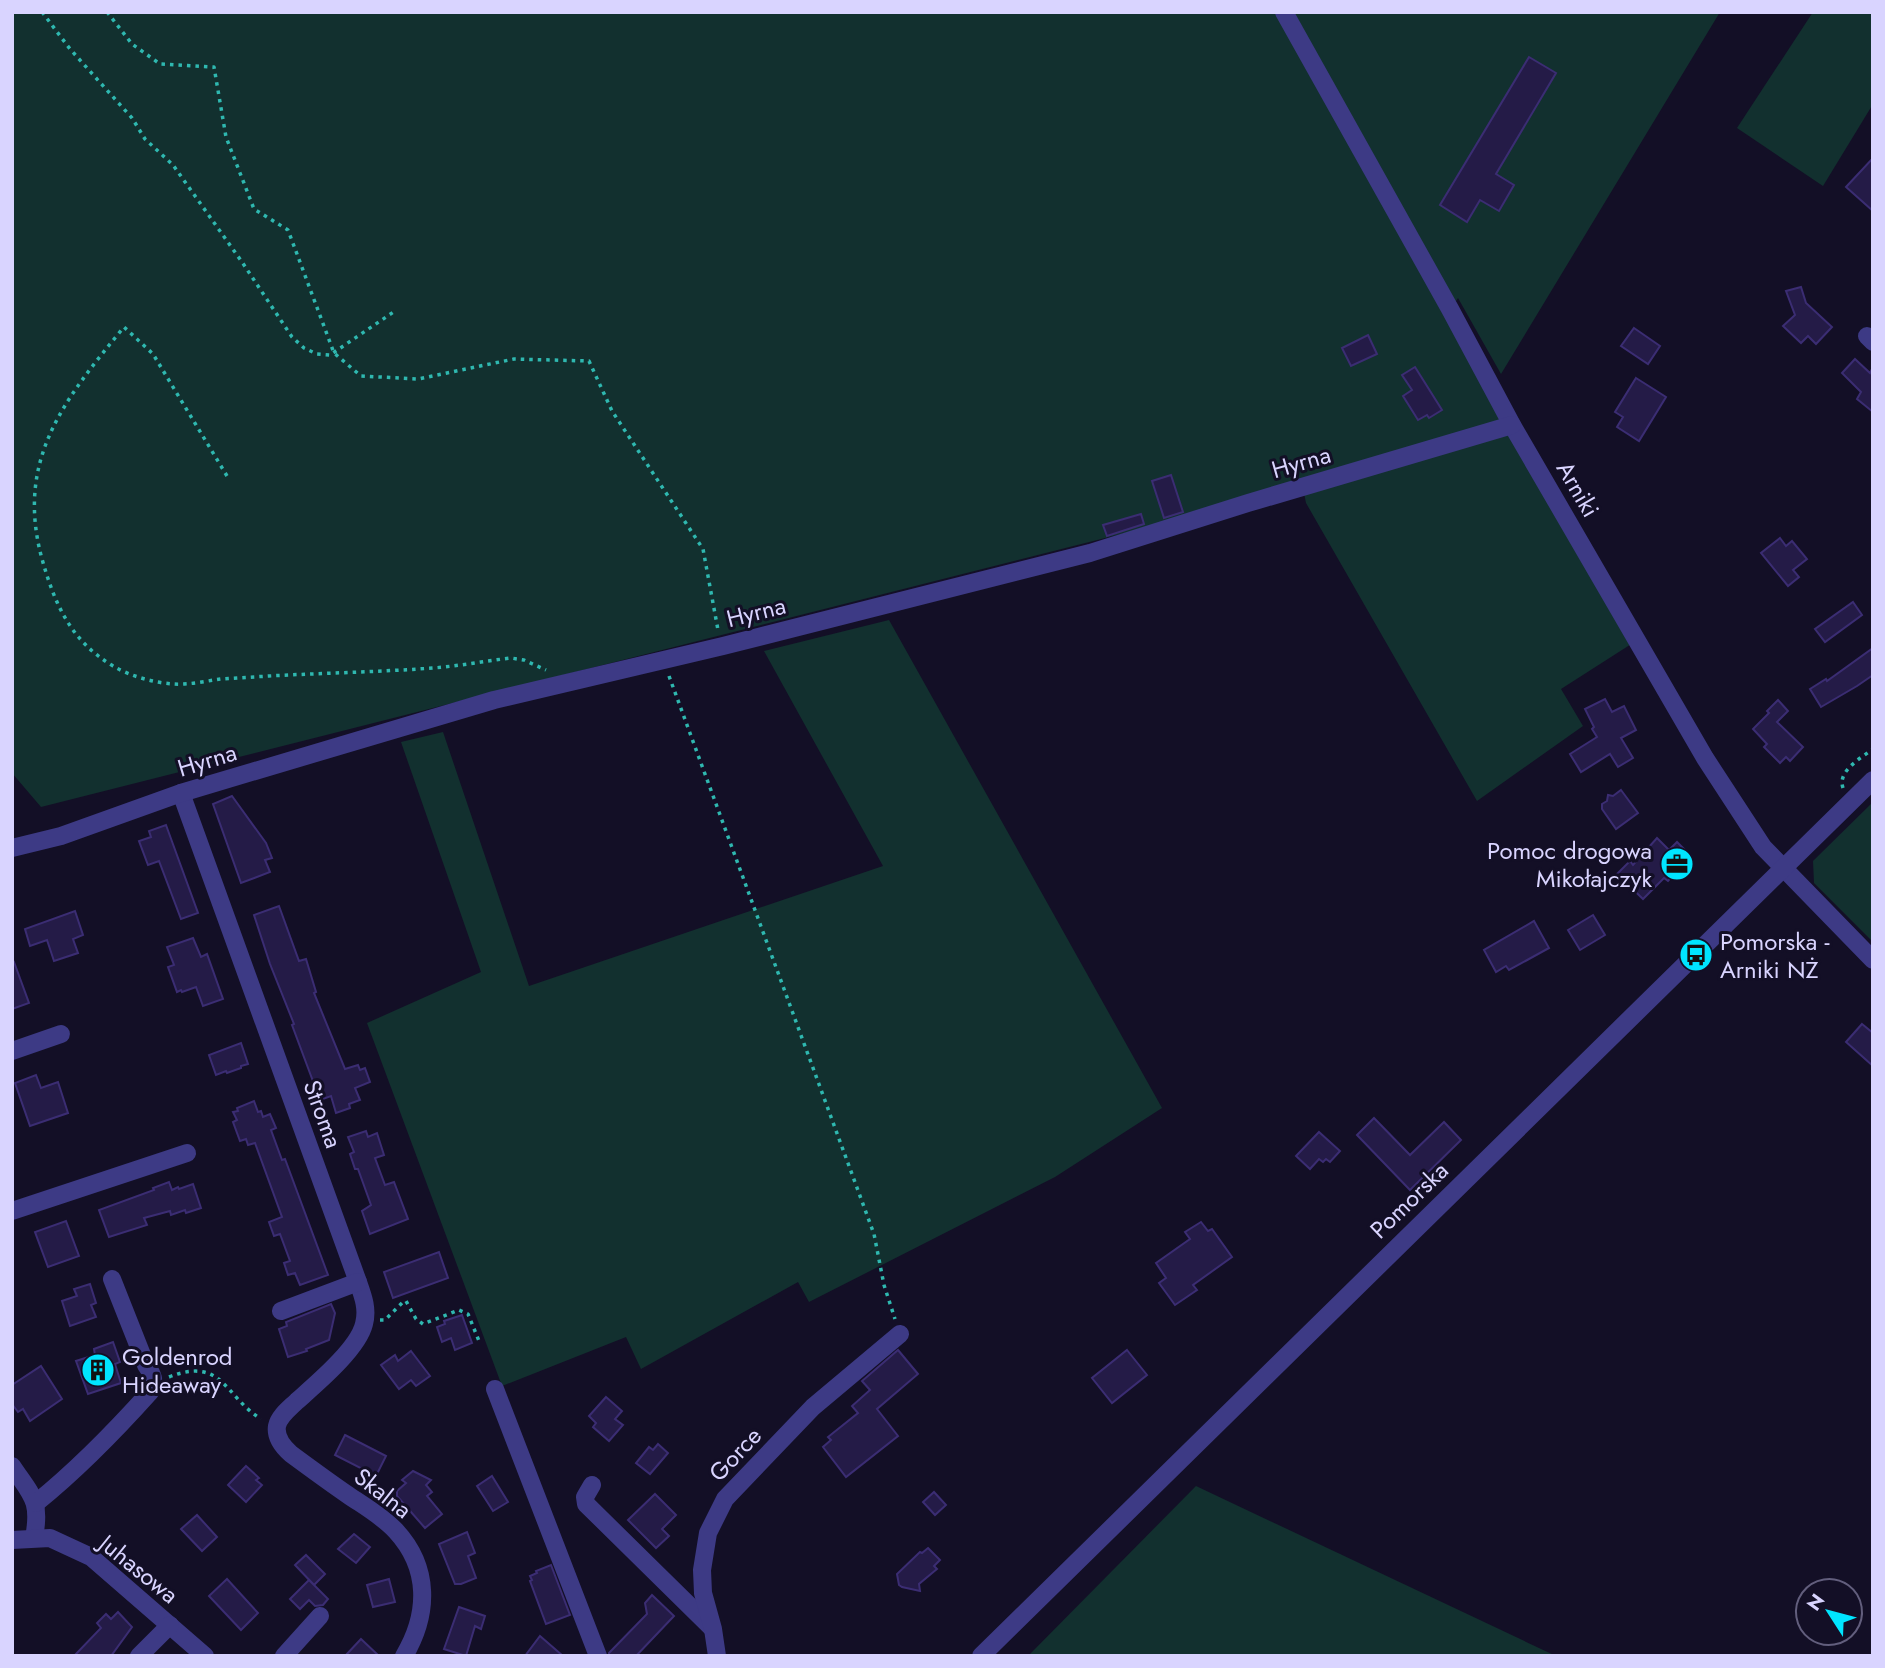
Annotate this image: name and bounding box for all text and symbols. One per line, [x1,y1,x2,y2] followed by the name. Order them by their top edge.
[1267,437,1335,487] street label: Hyrna
[1548,454,1608,524] street label: Arniki
[723,588,789,636] street label: Hyrna
[173,734,241,786] street label: Hyrna
[1487,833,1652,896] place label: Pomoc drogowa Mikołajczyk
[1658,845,1696,883] office icon: Pomoc drogowa Mikołajczyk
[1720,924,1830,987] place label: Pomorska - Arniki NŻ
[1677,936,1715,974] bus stop icon: Pomorska - Arniki NŻ
[295,1075,351,1153] street label: Stroma
[1362,1154,1456,1246] street label: Pomorska
[122,1339,233,1402] place label: Goldenrod Hideaway
[79,1351,117,1389] building icon: Goldenrod Hideaway
[701,1419,769,1489] street label: Gorce
[347,1459,419,1527] street label: Skalna
[90,1524,186,1612] street label: Juhasowa
[1794,1577,1864,1647] north arrow
[1800,1588,1831,1616] text: N

